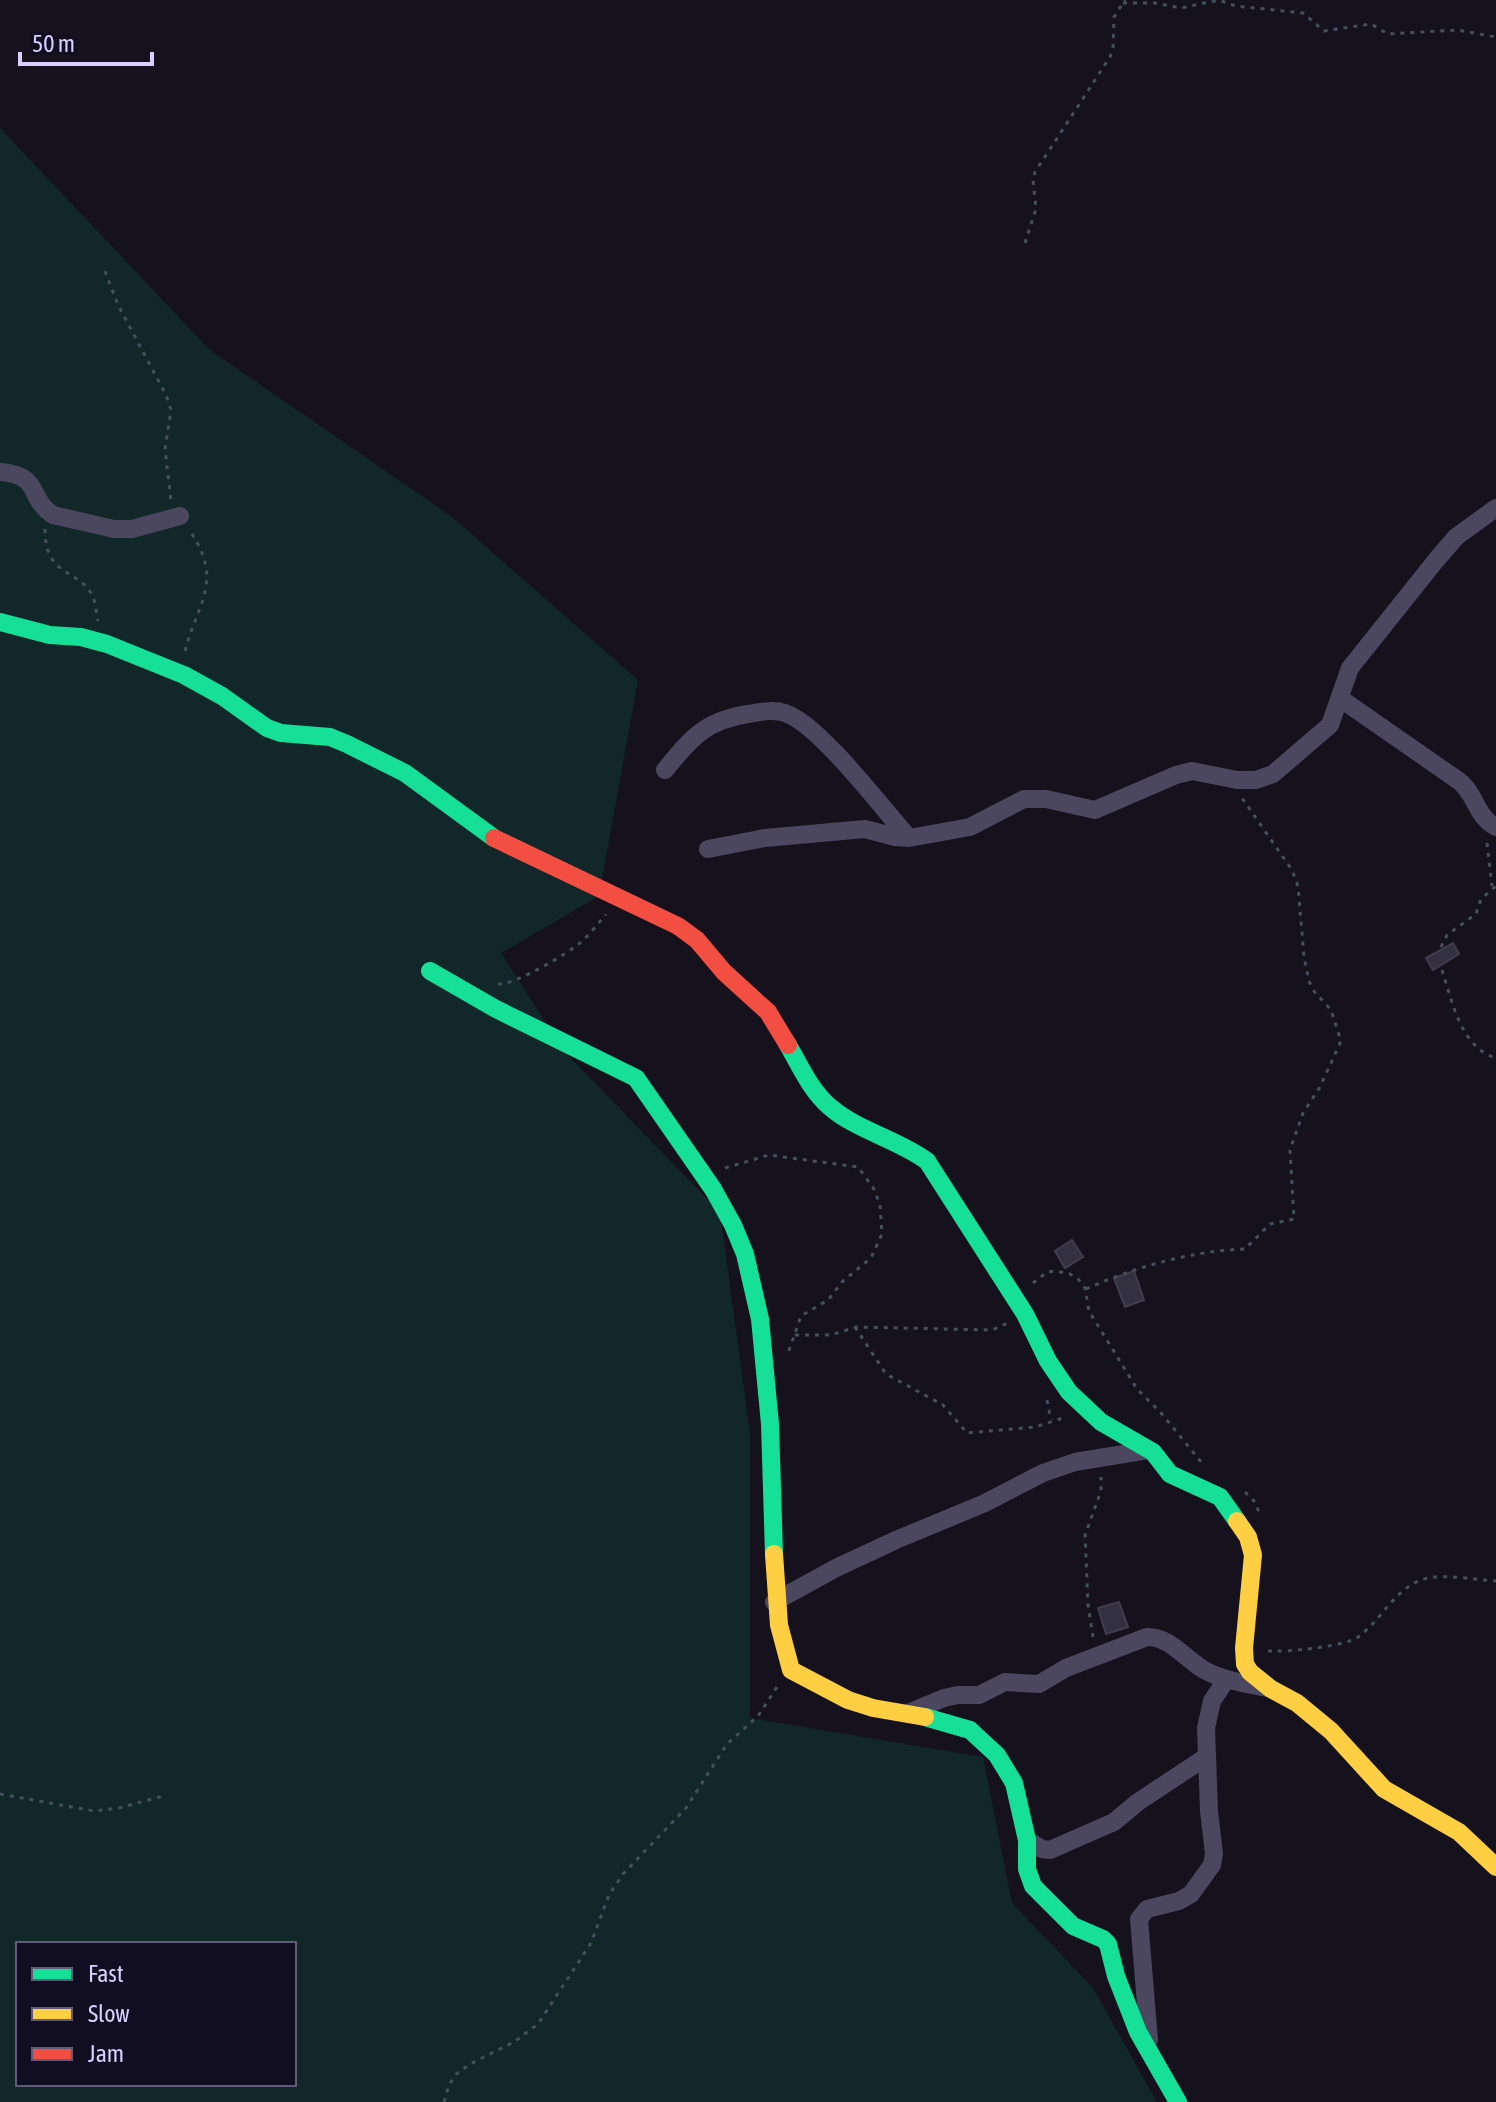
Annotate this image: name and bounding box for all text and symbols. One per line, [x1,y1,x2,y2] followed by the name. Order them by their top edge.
[20,16,152,66] scale bar
[32,30,75,57] text: 50 m
[16,1942,296,2086] legend
[88,1960,124,1987] text: Fast
[88,2000,130,2027] text: Slow
[88,2040,124,2067] text: Jam

